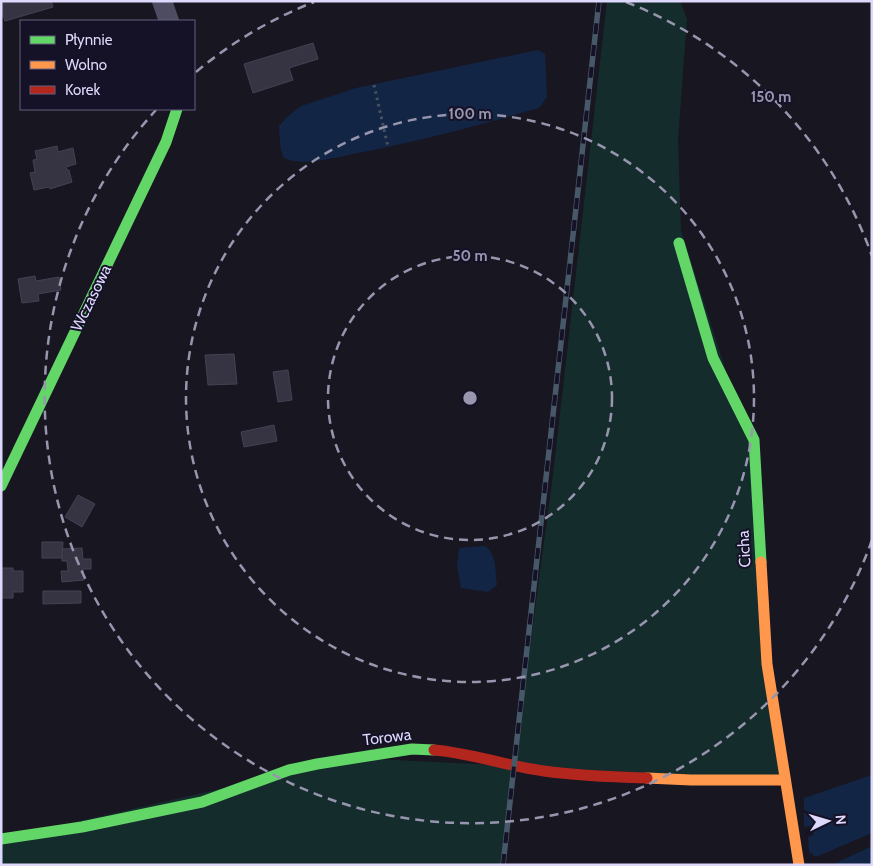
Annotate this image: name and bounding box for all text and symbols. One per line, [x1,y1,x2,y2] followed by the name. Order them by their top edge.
[20,20,195,110] legend
[65,31,113,49] text: Płynnie
[65,56,107,74] text: Wolno
[65,81,100,99] text: Korek
[751,88,791,106] text: 150 m
[448,105,492,123] text: 100 m
[452,247,488,265] text: 50 m
[67,261,115,334] street label: Wczasowa
[461,389,479,407] centre of rings
[734,530,754,568] street label: Cicha
[362,725,413,749] street label: Torowa
[803,796,853,846] north arrow
[832,814,850,826] text: N

